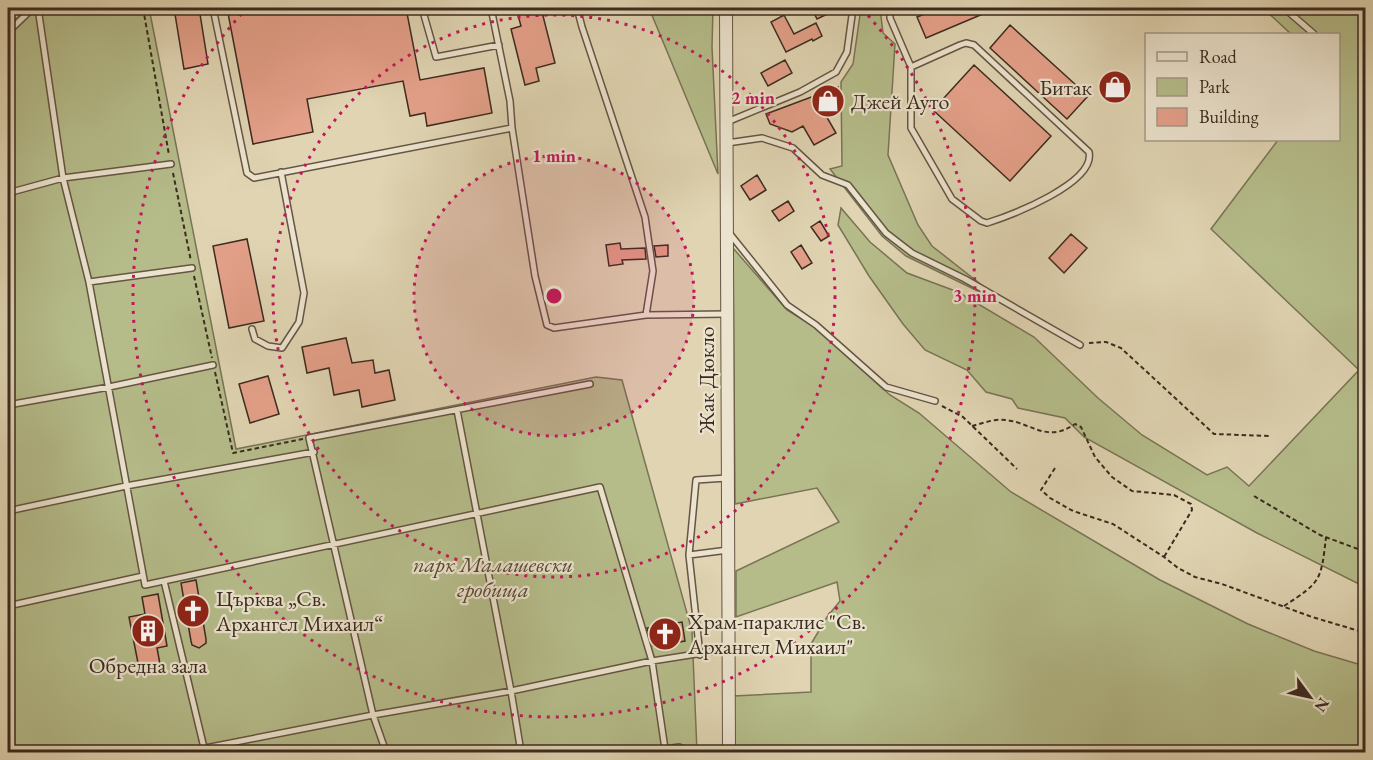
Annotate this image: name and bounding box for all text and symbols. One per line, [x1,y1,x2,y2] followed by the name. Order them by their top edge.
[1145,33,1340,141] legend
[1199,45,1238,68] text: Road
[1097,69,1133,105] shop icon: Битак
[1039,73,1092,102] place label: Битак
[1199,75,1230,98] text: Park
[810,83,846,119] shop icon: Джей Ауто
[731,86,775,109] text: 2 min
[851,87,949,116] place label: Джей Ауто
[1199,105,1259,128] text: Building
[532,144,576,167] text: 1 min
[953,284,997,307] text: 3 min
[544,286,564,306] centre of rings
[692,326,721,435] street label: Жак Дюкло
[413,550,573,604] park label: парк Малашевски гробища
[215,584,383,638] place label: Църква „Св. Архангел Михаил“
[175,593,211,629] church icon: Църква „Св. Архангел Михаил“
[687,607,866,661] place label: Храм-параклис "Св. Архангел Михаил"
[130,613,166,649] building icon: Обредна зала
[647,616,683,652] church icon: Храм-параклис "Св. Архангел Михаил"
[89,651,207,680] place label: Обредна зала
[1280,667,1340,727] north arrow
[1310,694,1334,716] text: N

